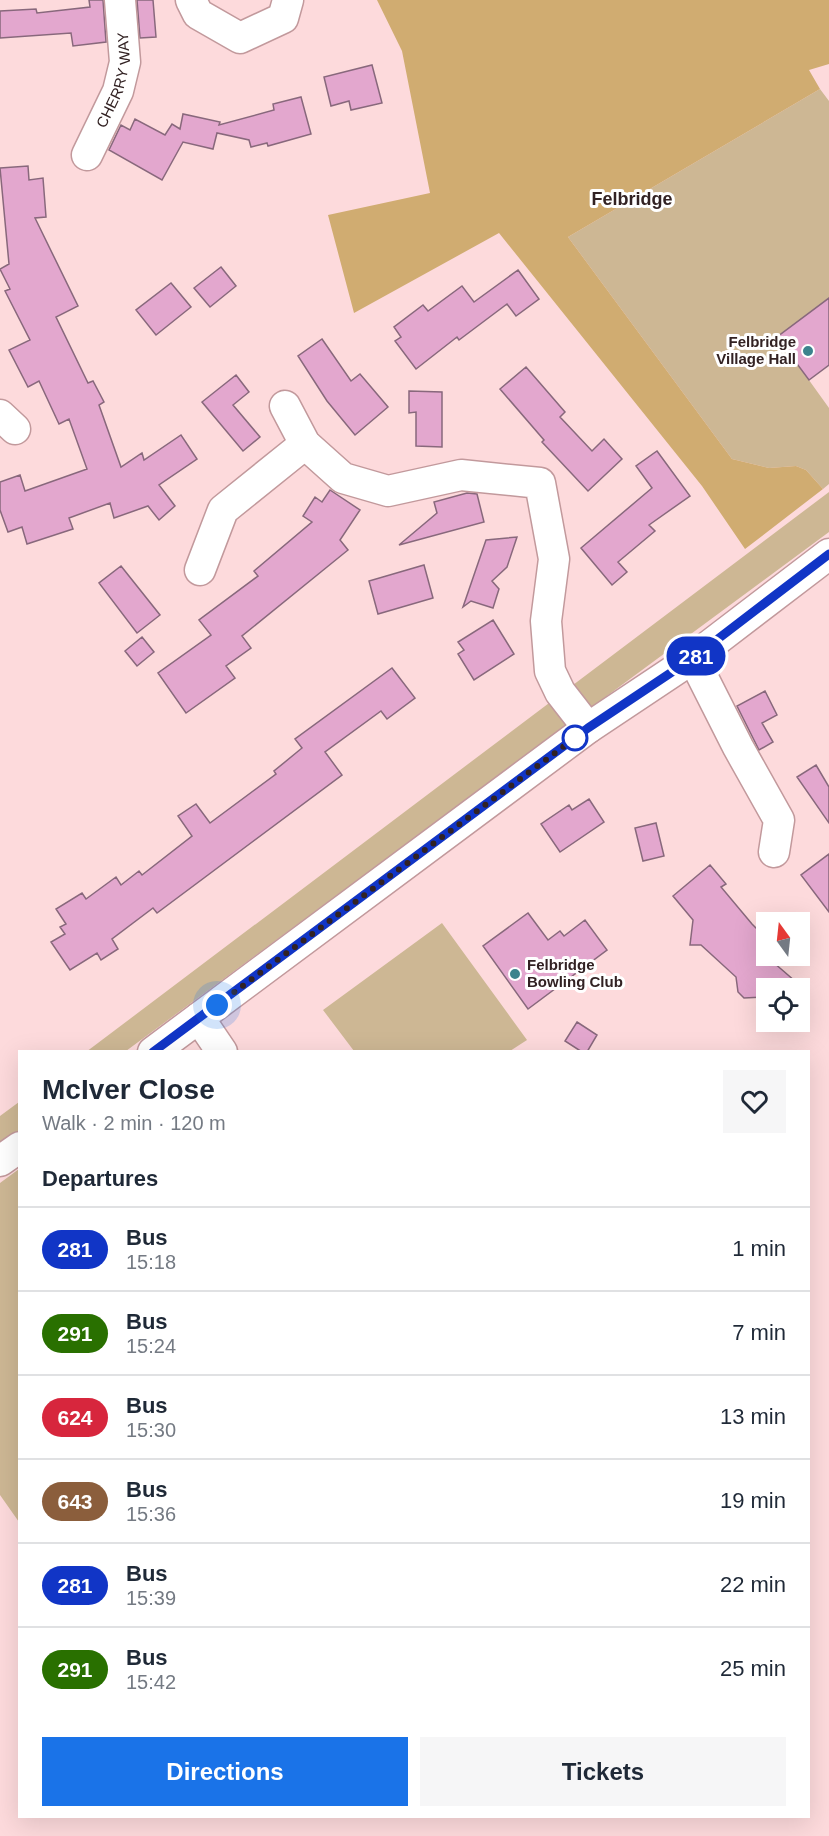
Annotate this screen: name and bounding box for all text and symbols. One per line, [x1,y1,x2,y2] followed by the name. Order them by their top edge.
[93,32,133,130] street label: CHERRY WAY
[591,189,673,209] district label: Felbridge
[716,333,796,367] place label: Felbridge Village Hall
[801,344,815,358] marker: Felbridge Village Hall
[662,636,730,676] line badge: 281
[678,645,714,668] text: 281
[562,725,588,751] unlabelled marker
[756,912,810,966] north arrow
[756,912,810,1032] map controls
[527,956,623,990] place label: Felbridge Bowling Club
[508,967,522,981] marker: Felbridge Bowling Club
[756,978,810,1032] button: locate
[202,990,232,1020] your location
[723,1070,786,1133] button: heart
[42,1074,215,1105] text: McIver Close
[42,1112,226,1134] text: Walk · 2 min · 120 m
[42,1166,158,1191] text: Departures
[126,1225,168,1250] text: Bus
[732,1236,786,1261] text: 1 min
[57,1238,93,1261] text: 281
[126,1251,176,1273] text: 15:18
[126,1309,168,1334] text: Bus
[732,1320,786,1345] text: 7 min
[57,1322,93,1345] text: 291
[126,1335,176,1357] text: 15:24
[126,1393,168,1418] text: Bus
[720,1404,786,1429] text: 13 min
[57,1406,93,1429] text: 624
[126,1419,176,1441] text: 15:30
[126,1477,168,1502] text: Bus
[720,1488,786,1513] text: 19 min
[57,1490,93,1513] text: 643
[126,1503,176,1525] text: 15:36
[126,1561,168,1586] text: Bus
[720,1572,786,1597] text: 22 min
[57,1574,93,1597] text: 281
[126,1587,176,1609] text: 15:39
[126,1645,168,1670] text: Bus
[720,1656,786,1681] text: 25 min
[57,1658,93,1681] text: 291
[126,1671,176,1693] text: 15:42
[42,1737,408,1806] button: Directions
[420,1737,786,1806] button: Tickets

